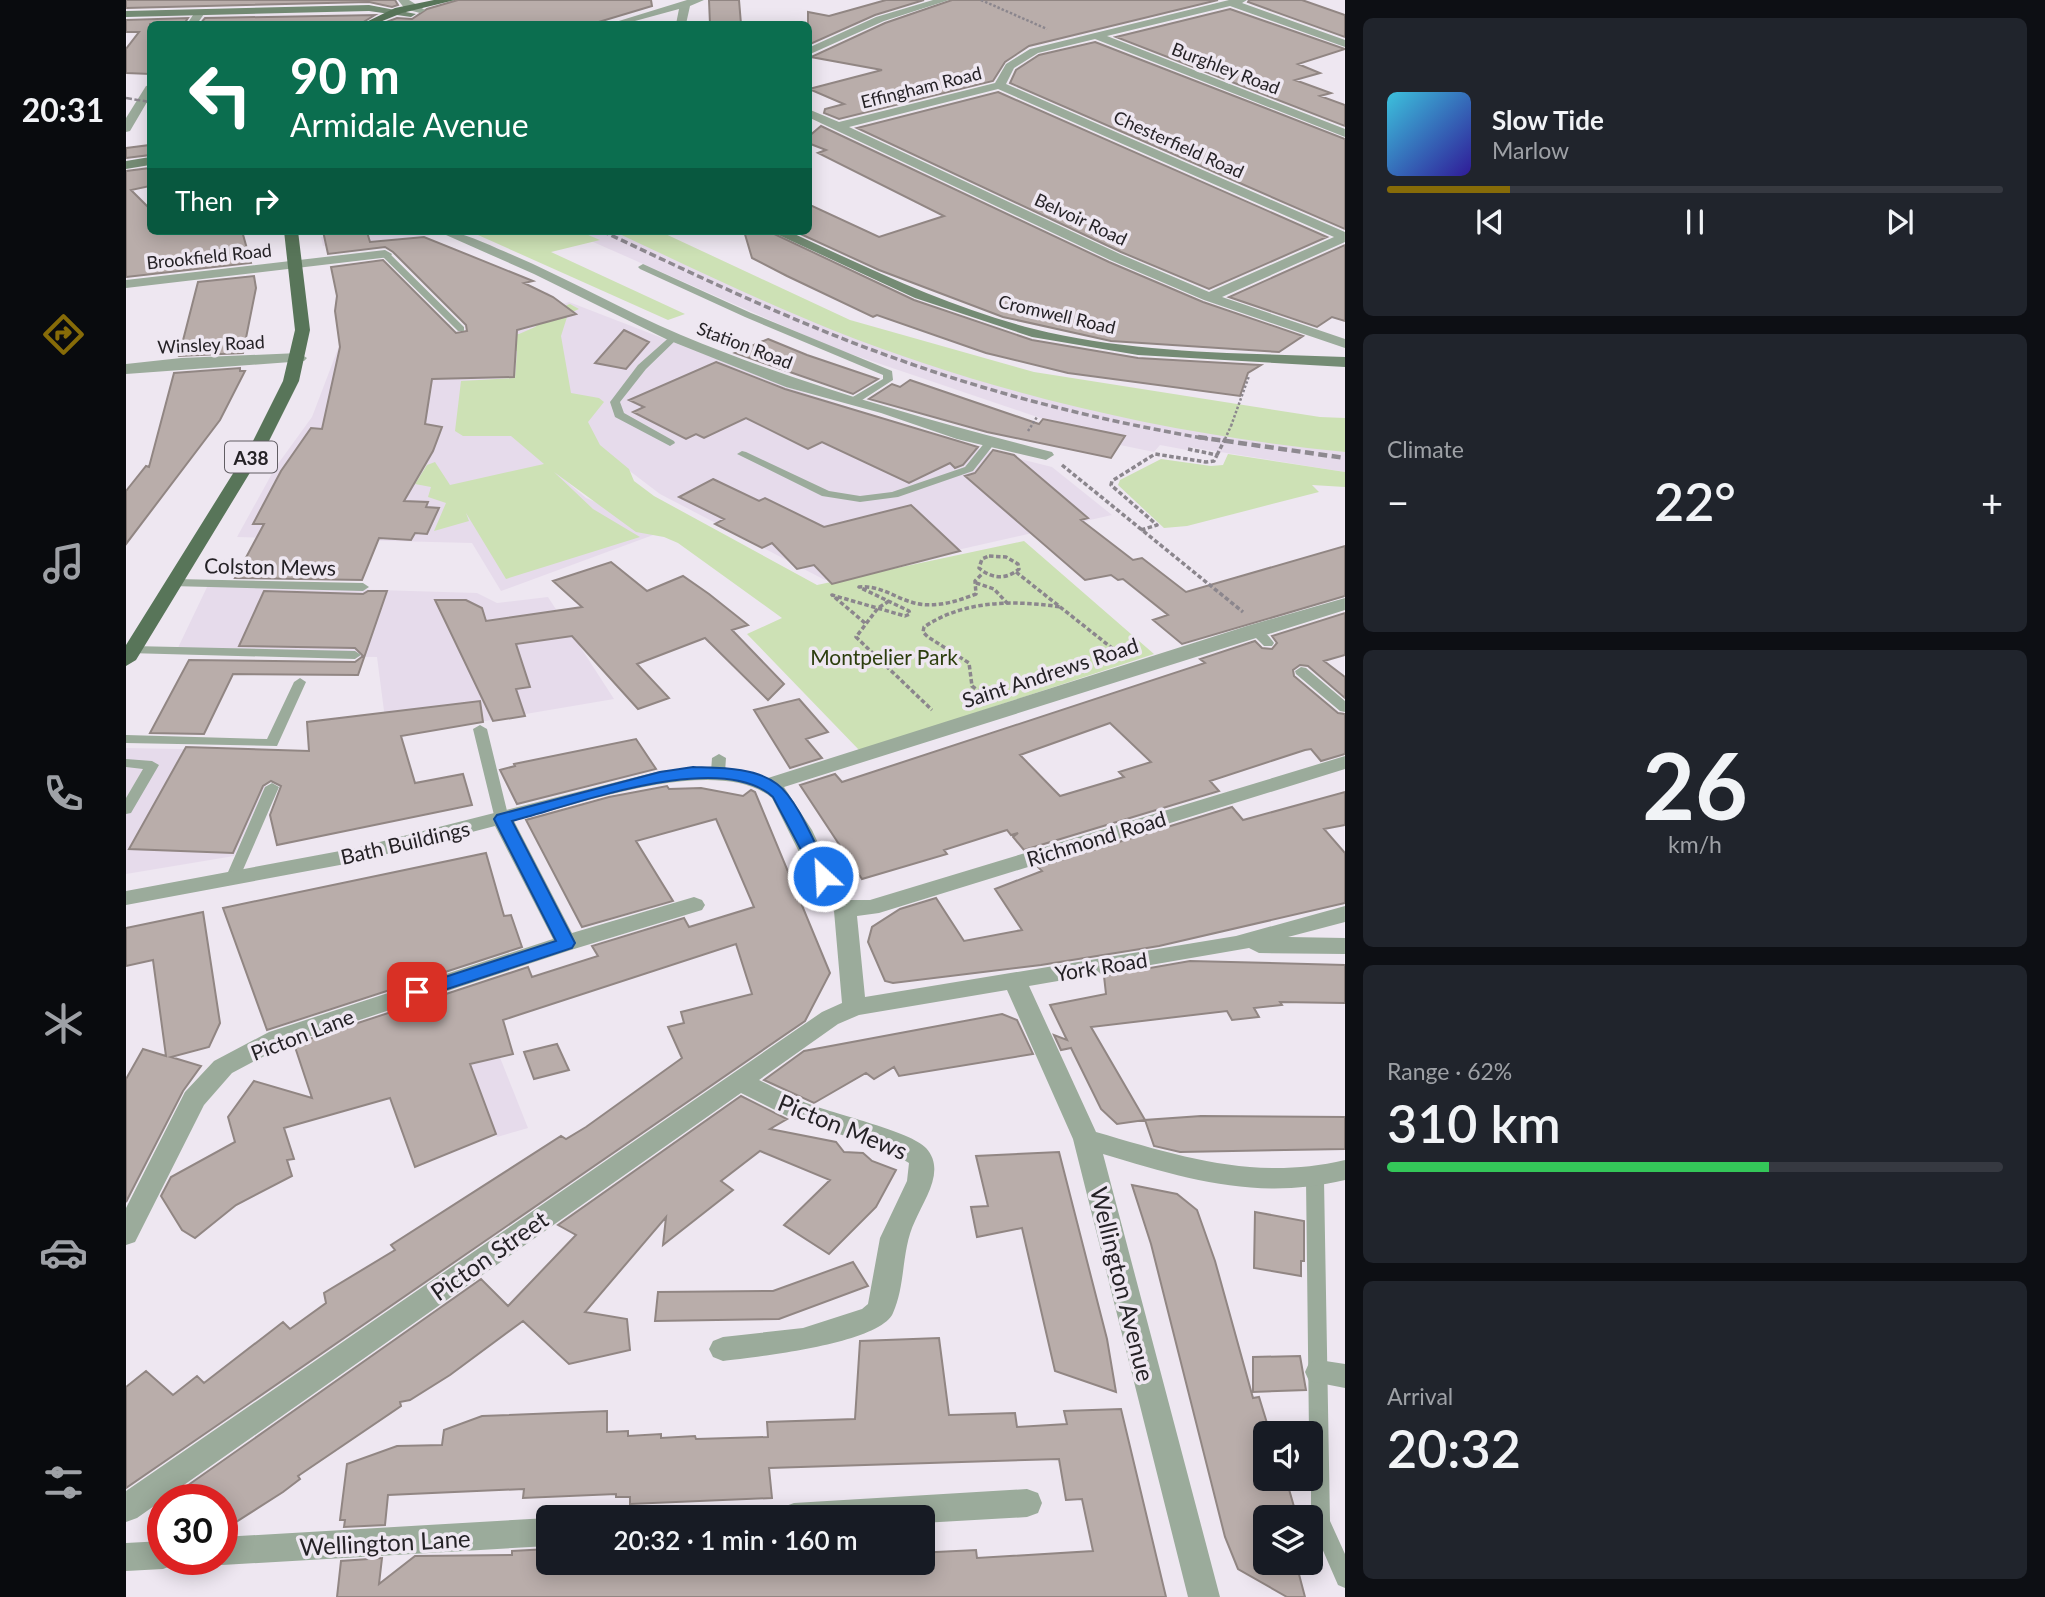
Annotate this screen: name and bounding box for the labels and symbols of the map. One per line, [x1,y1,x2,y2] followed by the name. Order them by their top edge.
[1169,37,1283,99] street label: Burghley Road
[858,61,984,113] street label: Effingham Road
[1110,105,1248,183] street label: Chesterfield Road
[1031,188,1131,250] street label: Belvoir Road
[145,238,273,274] street label: Brookfield Road
[996,290,1118,338] street label: Cromwell Road
[694,317,796,373] street label: Station Road
[157,330,265,358] street label: Winsley Road
[225,442,277,472] road number: A38
[204,552,336,580] street label: Colston Mews
[959,632,1141,712] street label: Saint Andrews Road
[810,644,958,669] park label: Montpelier Park
[1023,805,1169,871] street label: Richmond Road
[338,815,472,869] street label: Bath Buildings
[786,839,860,913] position arrow
[1053,946,1149,986] street label: York Road
[387,962,447,1022] pin
[247,1003,357,1065] street label: Picton Lane
[774,1087,912,1165] street label: Picton Mews
[1085,1184,1161,1384] street label: Wellington Avenue
[425,1204,554,1306] street label: Picton Street
[147,1484,238,1575] speed limit sign: 30
[299,1523,471,1561] street label: Wellington Lane

